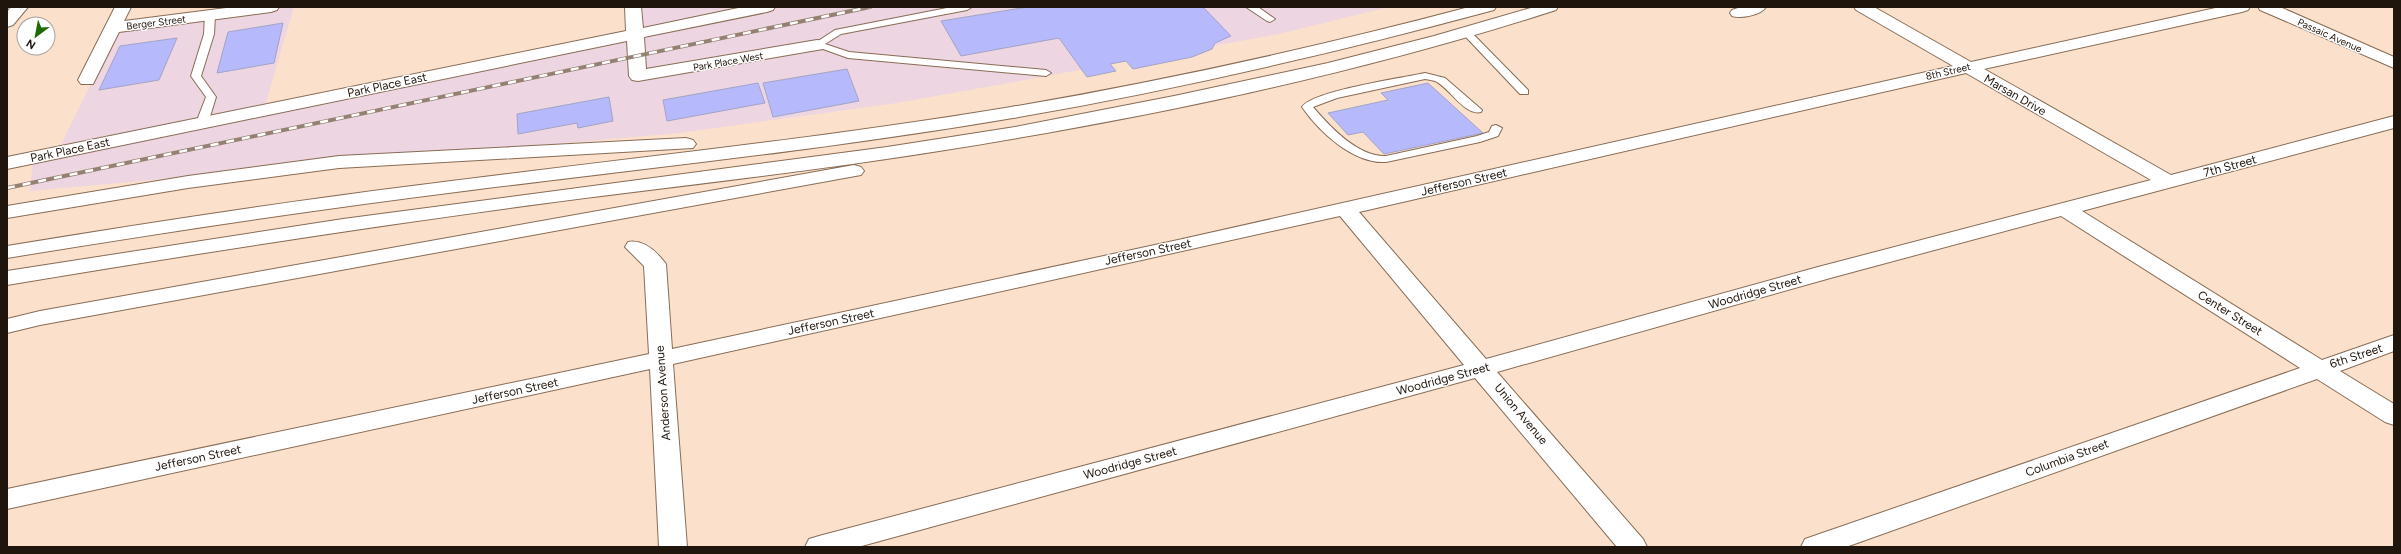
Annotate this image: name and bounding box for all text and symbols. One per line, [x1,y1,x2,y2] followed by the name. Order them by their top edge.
[125,12,187,33] street label: Berger Street
[2296,15,2365,56] street label: Passaic Avenue
[16,16,56,56] north arrow
[24,36,38,52] text: N
[692,49,764,74] street label: Park Place West
[1924,60,1972,83] street label: 8th Street
[346,70,428,100] street label: Park Place East
[1981,72,2049,119] street label: Marsan Drive
[29,135,111,165] street label: Park Place East
[2202,152,2258,180] street label: 7th Street
[1420,165,1509,199] street label: Jefferson Street
[1104,236,1193,268] street label: Jefferson Street
[1707,272,1804,312] street label: Woodridge Street
[2195,288,2265,339] street label: Center Street
[787,306,876,338] street label: Jefferson Street
[2328,341,2385,371] street label: 6th Street
[653,345,673,441] street label: Anderson Avenue
[1395,360,1492,398] street label: Woodridge Street
[471,375,560,407] street label: Jefferson Street
[1491,381,1551,448] street label: Union Avenue
[2023,436,2111,480] street label: Columbia Street
[154,442,243,474] street label: Jefferson Street
[1082,444,1179,482] street label: Woodridge Street

